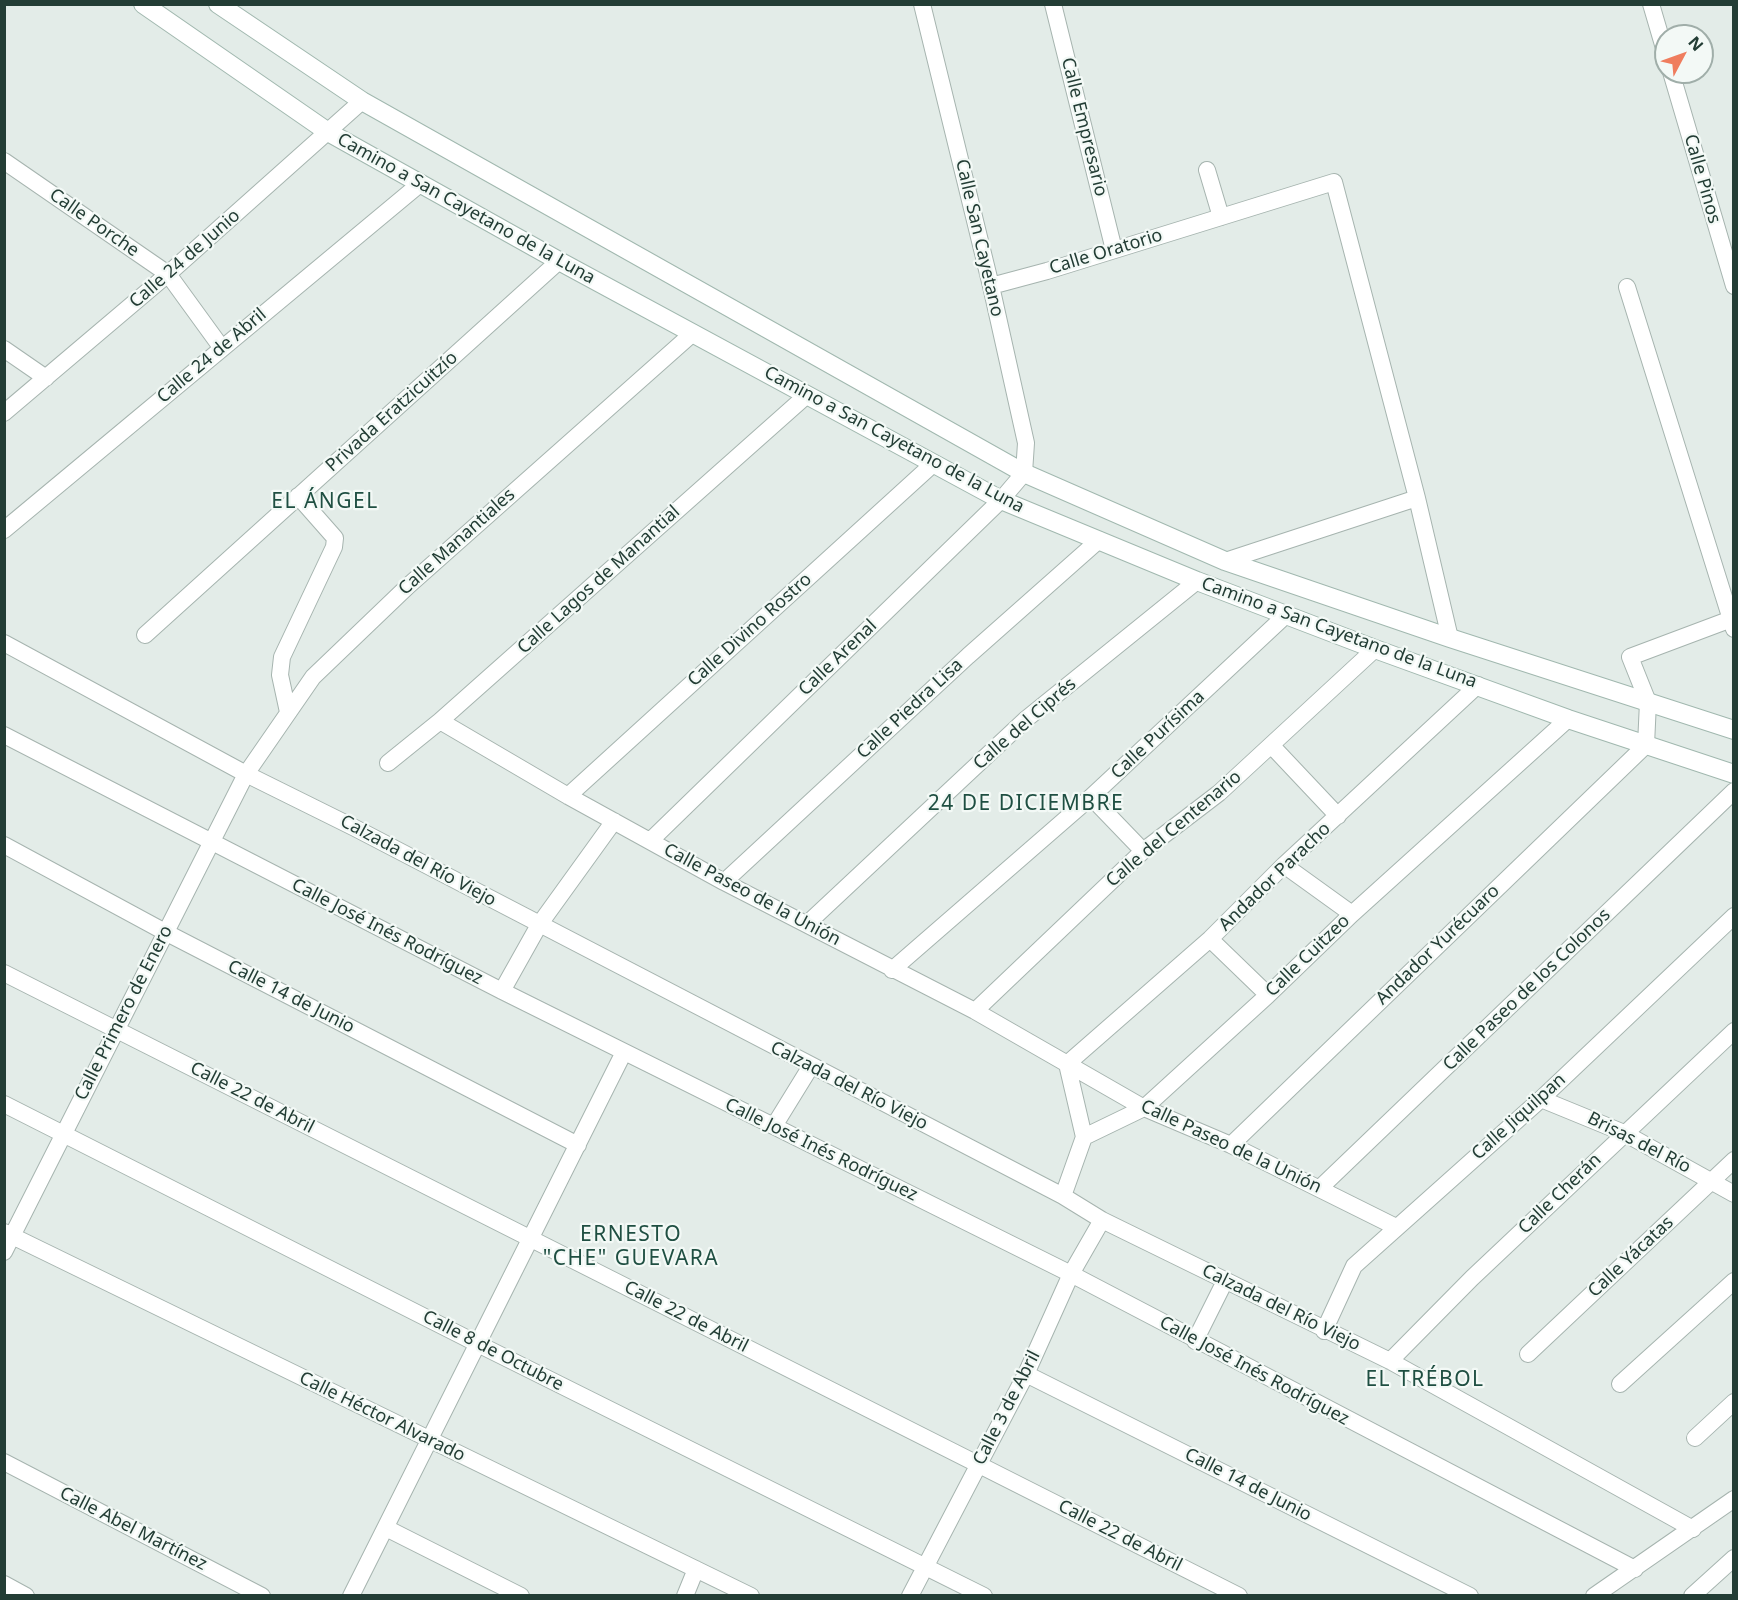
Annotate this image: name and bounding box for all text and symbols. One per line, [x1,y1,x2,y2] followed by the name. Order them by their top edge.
[1654,24,1714,84] north arrow
[1683,31,1709,56] text: N
[1056,55,1112,199] street label: Calle Empresario
[333,129,599,289] street label: Camino a San Cayetano de la Luna
[1679,132,1725,226] street label: Calle Pinos
[950,157,1008,319] street label: Calle San Cayetano
[45,184,143,262] street label: Calle Porche
[125,205,245,313] street label: Calle 24 de Junio
[1047,225,1165,279] street label: Calle Oratorio
[153,304,271,408] street label: Calle 24 de Abril
[322,347,462,477] street label: Privada Eratzicuitzío
[760,362,1028,518] street label: Camino a San Cayetano de la Luna
[394,484,520,600] street label: Calle Manantiales
[271,489,379,515] district label: EL ÁNGEL
[513,501,685,659] street label: Calle Lagos de Manantial
[684,569,816,691] street label: Calle Divino Rostro
[1198,573,1480,693] street label: Camino a San Cayetano de la Luna
[794,615,882,701] street label: Calle Arenal
[853,654,967,764] street label: Calle Piedra Lisa
[969,674,1081,774] street label: Calle del Ciprés
[1107,686,1209,784] street label: Calle Purísima
[1102,766,1246,892] street label: Calle del Centenario
[928,791,1124,817] district label: 24 DE DICIEMBRE
[336,811,500,911] street label: Calzada del Río Viejo
[1215,818,1335,936] street label: Andador Paracho
[660,839,844,951] street label: Calle Paseo de la Unión
[288,874,486,990] street label: Calle José Inés Rodríguez
[1372,880,1504,1010] street label: Andador Yurécuaro
[1439,904,1615,1076] street label: Calle Paseo de los Colonos
[1261,910,1355,1002] street label: Calle Cuitzeo
[70,922,178,1104] street label: Calle Primero de Enero
[224,956,358,1038] street label: Calle 14 de Junio
[767,1037,931,1135] street label: Calzada del Río Viejo
[186,1057,318,1139] street label: Calle 22 de Abril
[1468,1069,1570,1165] street label: Calle Jiquilpan
[721,1094,921,1206] street label: Calle José Inés Rodríguez
[1137,1096,1325,1198] street label: Calle Paseo de la Unión
[1584,1108,1694,1178] street label: Brisas del Río
[1514,1149,1606,1239] street label: Calle Cherán
[1584,1212,1678,1302] street label: Calle Yácatas
[543,1222,719,1272] district label: ERNESTO "CHE" GUEVARA
[1198,1260,1364,1356] street label: Calzada del Río Viejo
[620,1276,752,1358] street label: Calle 22 de Abril
[419,1306,567,1396] street label: Calle 8 de Octubre
[1156,1312,1352,1430] street label: Calle José Inés Rodríguez
[969,1347,1045,1469] street label: Calle 3 de Abril
[296,1367,468,1467] street label: Calle Héctor Alvarado
[1365,1367,1485,1393] district label: EL TRÉBOL
[1181,1444,1315,1526] street label: Calle 14 de Junio
[56,1483,210,1575] street label: Calle Abel Martínez
[1054,1495,1186,1577] street label: Calle 22 de Abril

